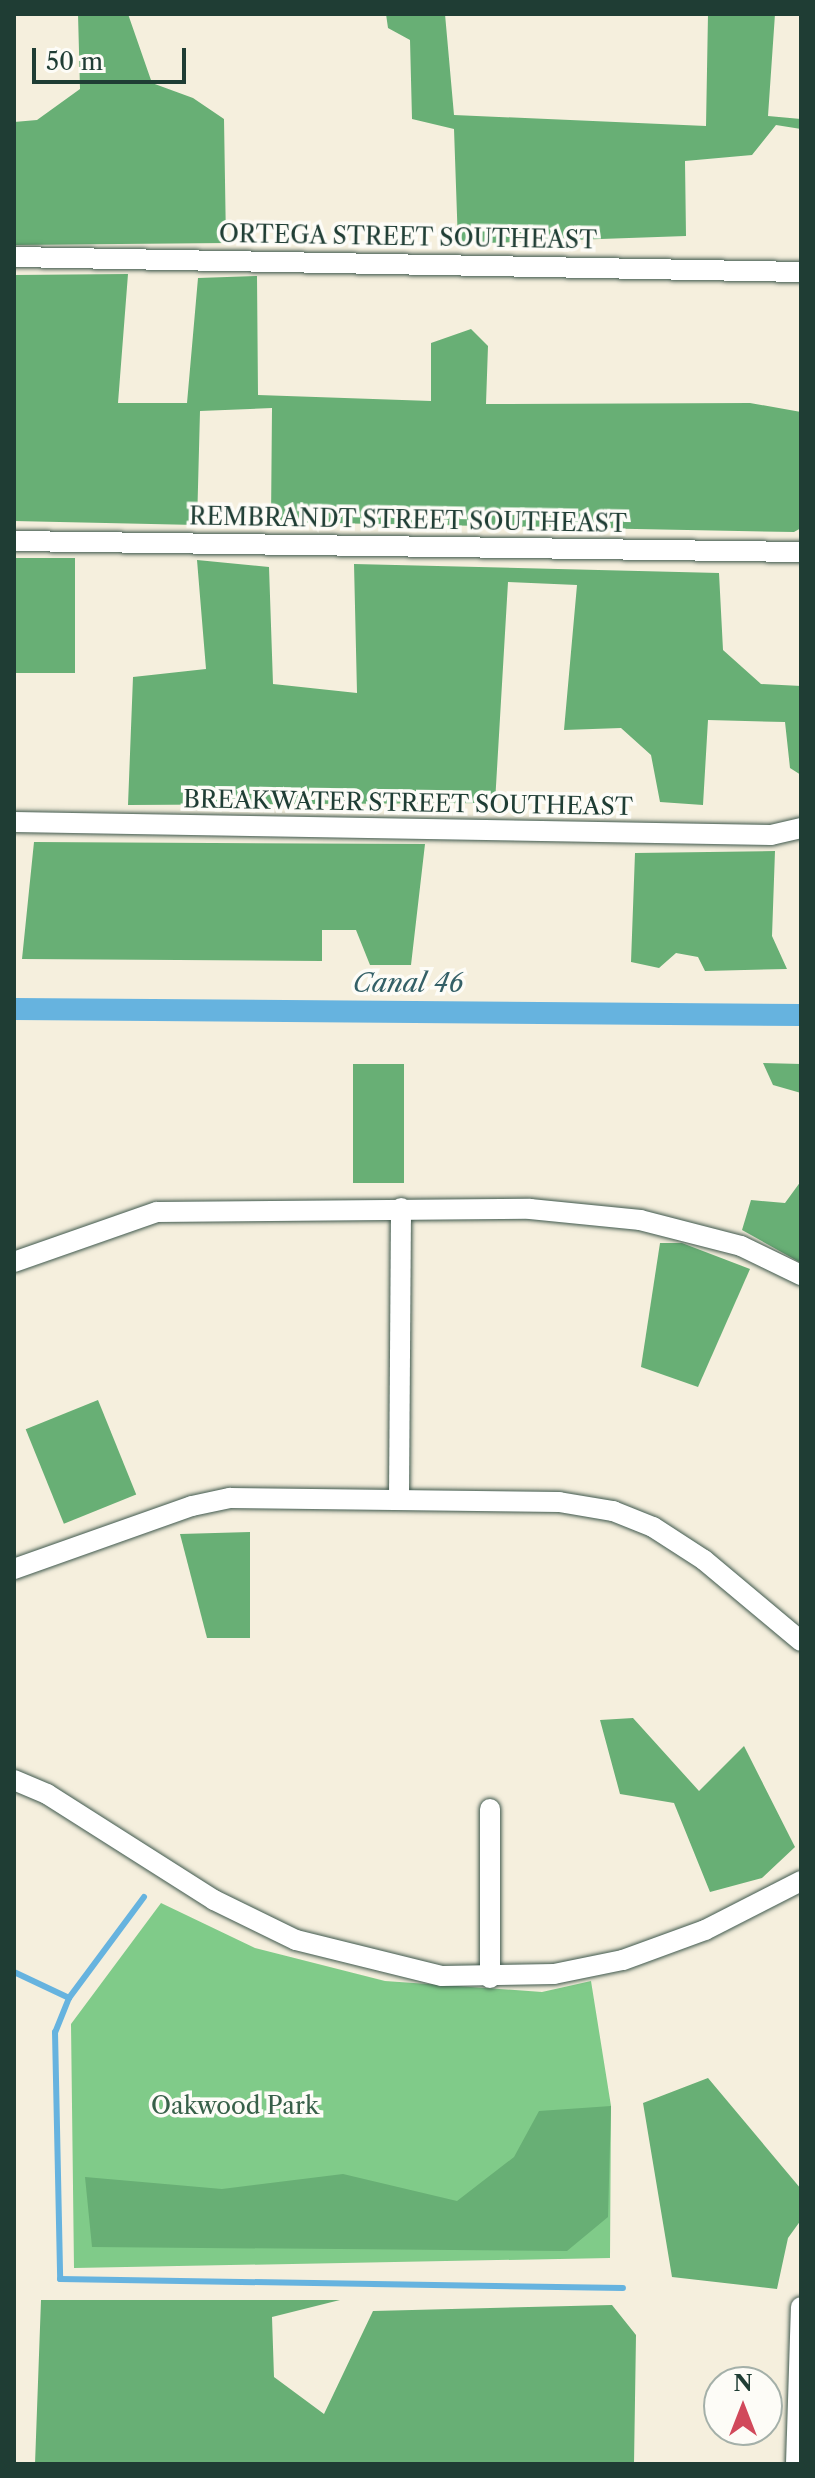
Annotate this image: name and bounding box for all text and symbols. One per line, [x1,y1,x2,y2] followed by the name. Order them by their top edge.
[36,32,190,82] scale bar
[46,47,103,76] text: 50 m
[218,219,598,255] street label: ORTEGA STREET SOUTHEAST
[188,502,628,538] street label: REMBRANDT STREET SOUTHEAST
[182,785,634,821] street label: BREAKWATER STREET SOUTHEAST
[353,968,463,1000] water label: Canal 46
[151,2092,319,2120] park label: Oakwood Park
[703,2366,783,2446] north arrow
[733,2370,753,2397] text: N

